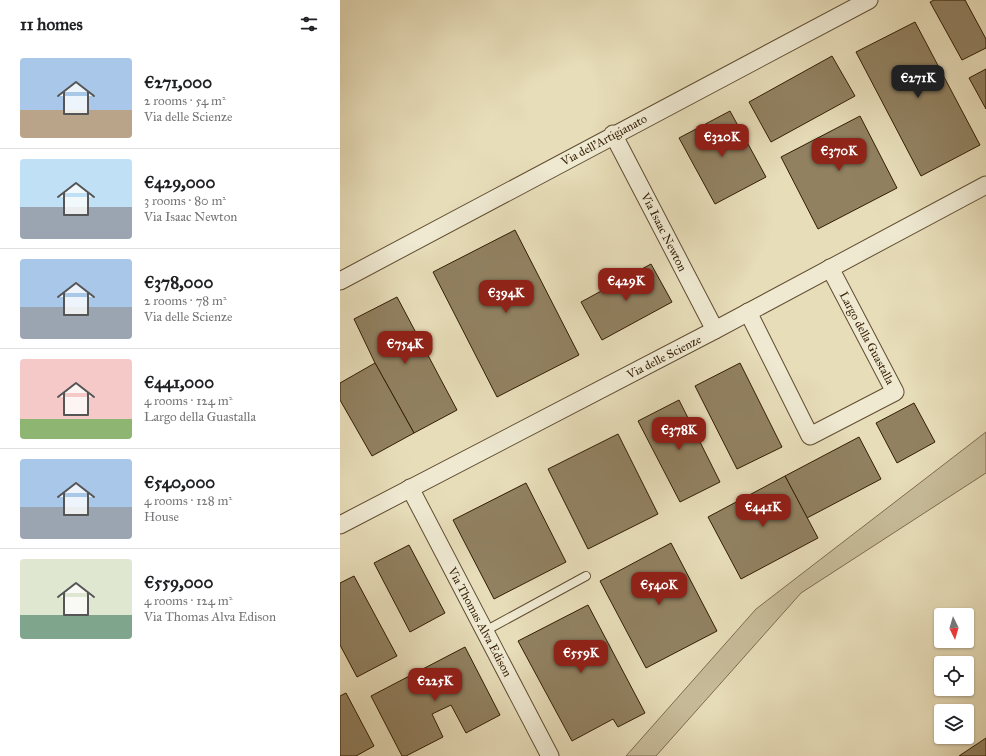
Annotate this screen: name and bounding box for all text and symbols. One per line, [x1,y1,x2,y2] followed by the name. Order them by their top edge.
[298,13,320,35] icon: filters
[20,14,83,35] text: 11 homes
[890,65,946,99] pin: €271K
[900,70,936,86] text: €271K
[144,72,212,93] text: €271,000
[52,74,100,122] icon: home
[144,93,226,109] text: 2 rooms · 54 m²
[144,109,232,125] text: Via delle Scienze
[558,111,650,170] street label: Via dell'Artigianato
[694,124,750,158] pin: €320K
[704,129,740,145] text: €320K
[811,138,867,172] pin: €370K
[821,143,857,159] text: €370K
[144,172,215,193] text: €429,000
[52,175,100,223] icon: home
[638,190,690,274] street label: Via Isaac Newton
[144,193,226,209] text: 3 rooms · 80 m²
[144,209,237,225] text: Via Isaac Newton
[598,268,654,302] pin: €429K
[144,272,213,293] text: €378,000
[607,273,645,289] text: €429K
[52,275,100,323] icon: home
[478,280,534,314] pin: €394K
[488,285,524,301] text: €394K
[836,289,898,388] street label: Largo della Guastalla
[144,293,227,309] text: 2 rooms · 78 m²
[144,309,232,325] text: Via delle Scienze
[377,331,433,365] pin: €754K
[624,332,704,382] street label: Via delle Scienze
[387,336,424,352] text: €754K
[144,372,214,393] text: €441,000
[52,375,100,423] icon: home
[144,393,233,409] text: 4 rooms · 124 m²
[144,409,256,425] text: Largo della Guastalla
[651,417,707,451] pin: €378K
[661,422,697,438] text: €378K
[144,472,215,493] text: €540,000
[52,475,100,523] icon: home
[144,493,232,509] text: 4 rooms · 128 m²
[735,494,791,528] pin: €441K
[745,499,781,515] text: €441K
[144,509,179,525] text: House
[445,564,515,680] street label: Via Thomas Alva Edison
[144,572,213,593] text: €559,000
[631,572,687,606] pin: €540K
[52,575,100,623] icon: home
[640,577,678,593] text: €540K
[144,593,233,609] text: 4 rooms · 124 m²
[934,608,974,648] north arrow
[934,608,974,744] map controls
[144,609,276,625] text: Via Thomas Alva Edison
[553,640,609,674] pin: €559K
[563,645,599,661] text: €559K
[934,656,974,696] button: locate
[407,668,463,702] pin: €225K
[417,673,453,689] text: €225K
[934,704,974,744] button: layers

